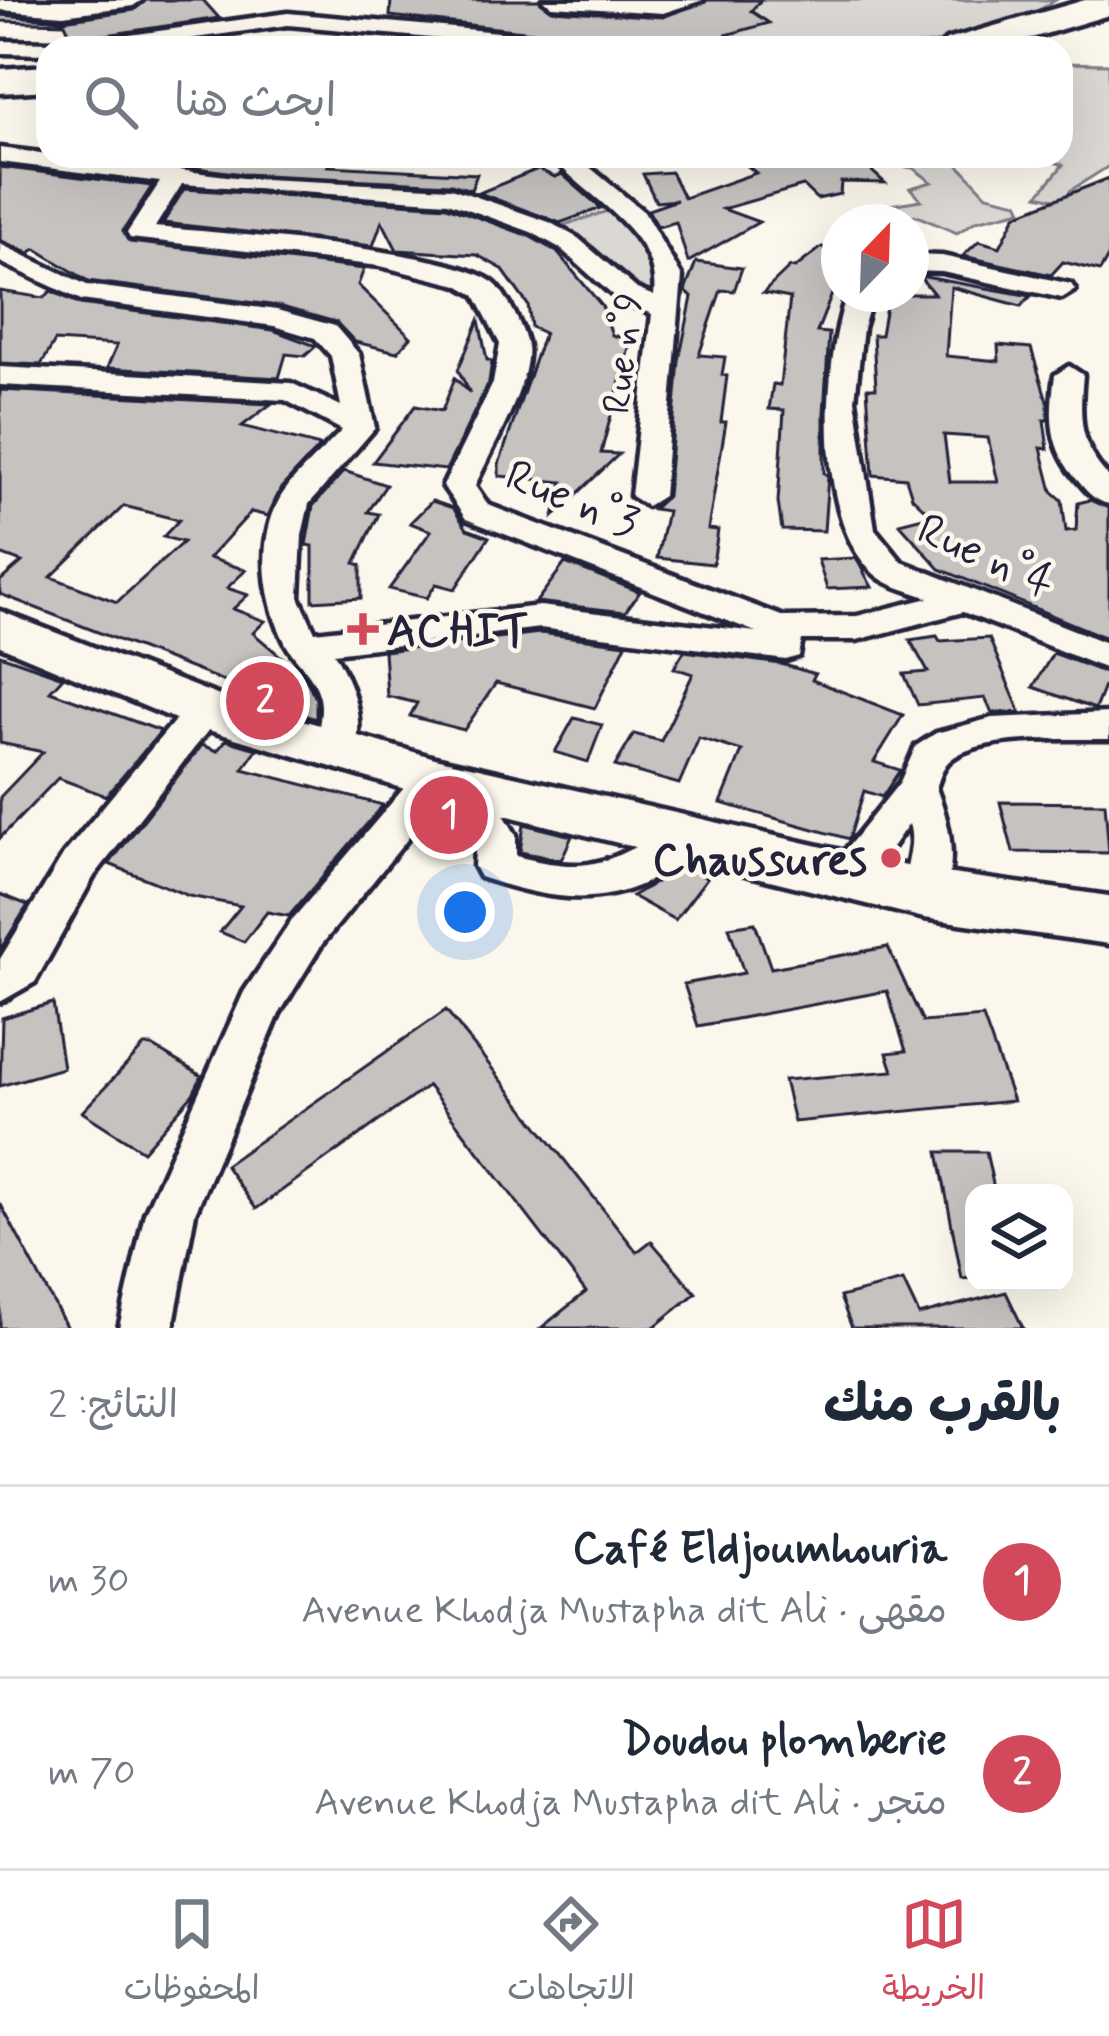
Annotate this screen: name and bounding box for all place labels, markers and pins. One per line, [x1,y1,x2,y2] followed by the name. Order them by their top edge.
[387,603,529,662] place label: ACHIT
[350,616,376,642] marker: ACHIT
[226,656,304,746] pin: 2
[410,770,488,860] pin: 1
[653,832,867,891] place label: Chaussures
[878,845,904,871] marker: Chaussures

